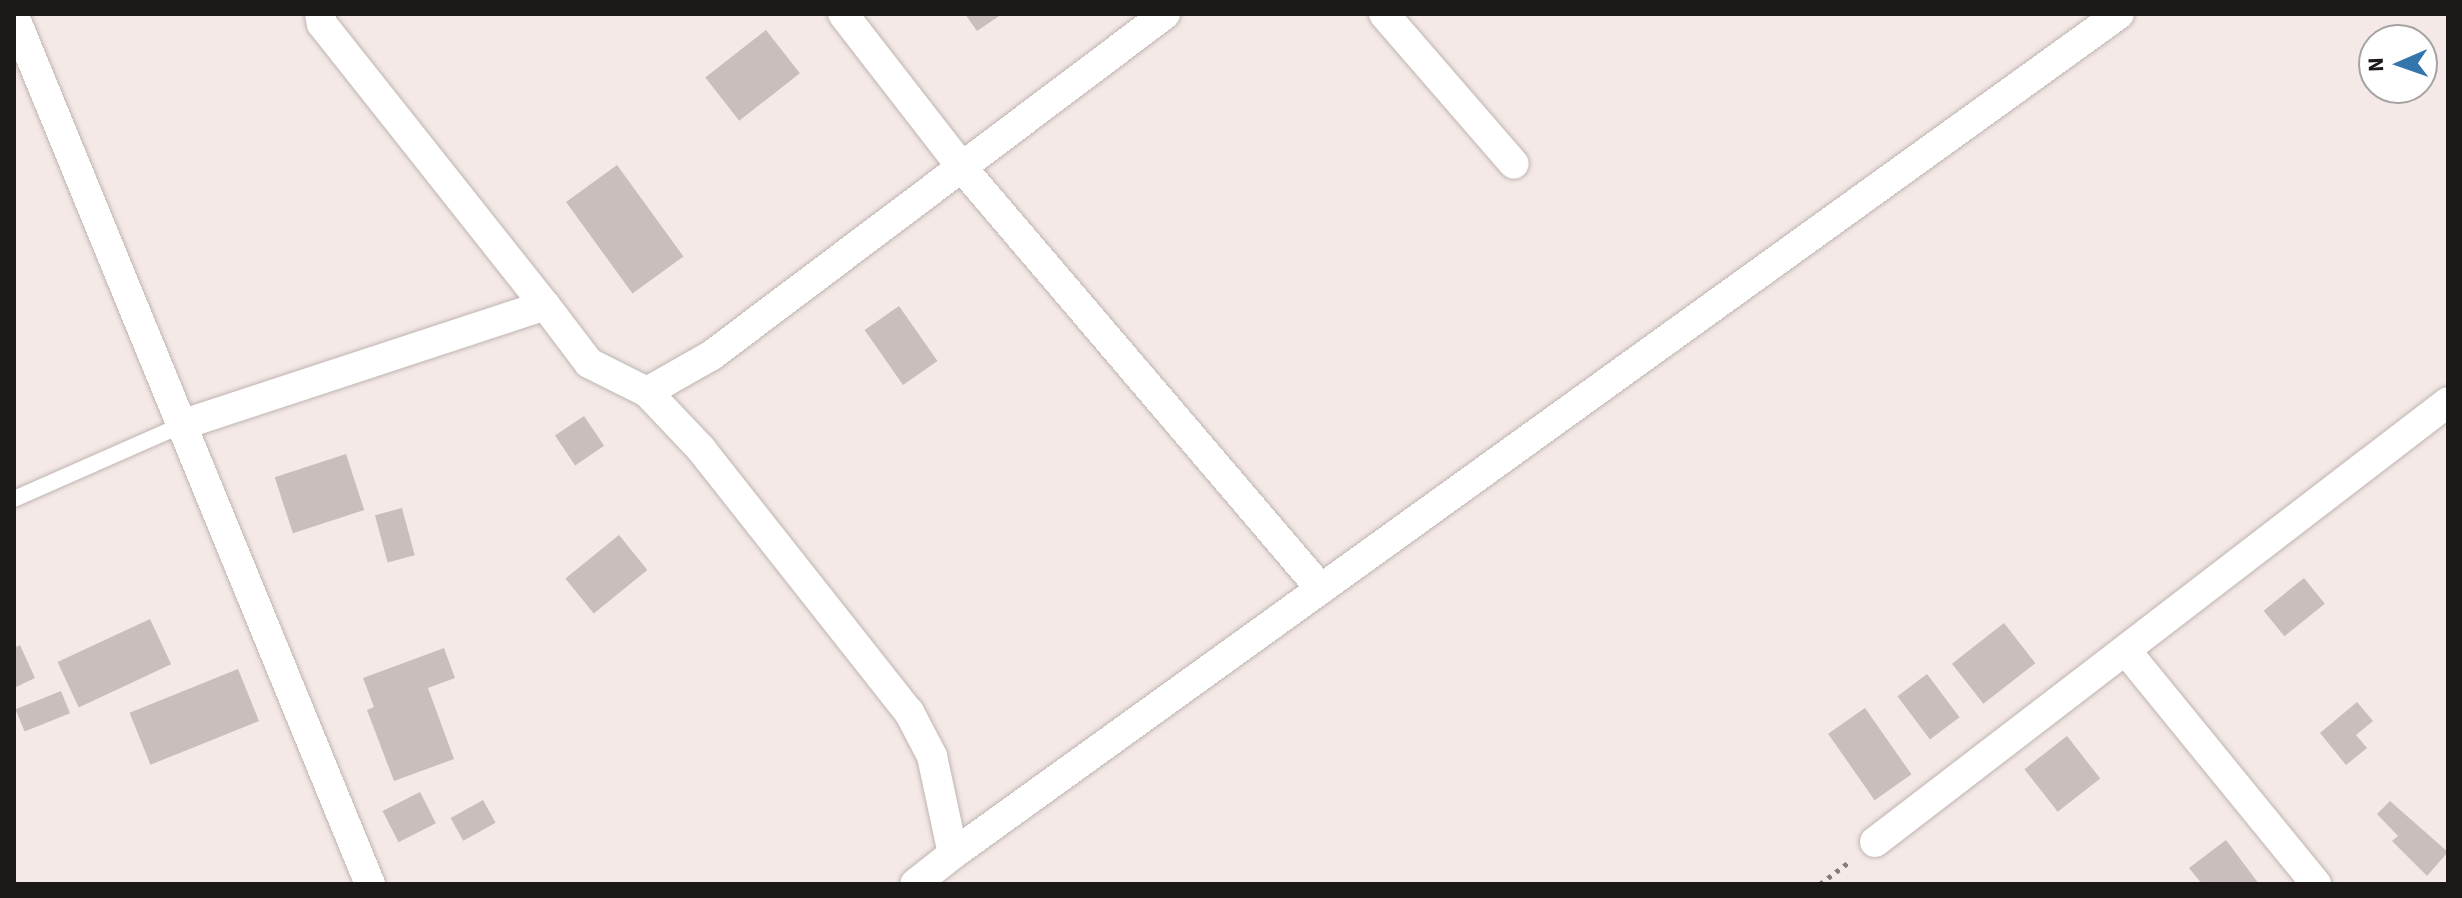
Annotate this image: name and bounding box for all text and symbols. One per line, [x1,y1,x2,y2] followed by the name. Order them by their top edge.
[2358,24,2438,104] north arrow
[2360,57,2392,73] text: N

